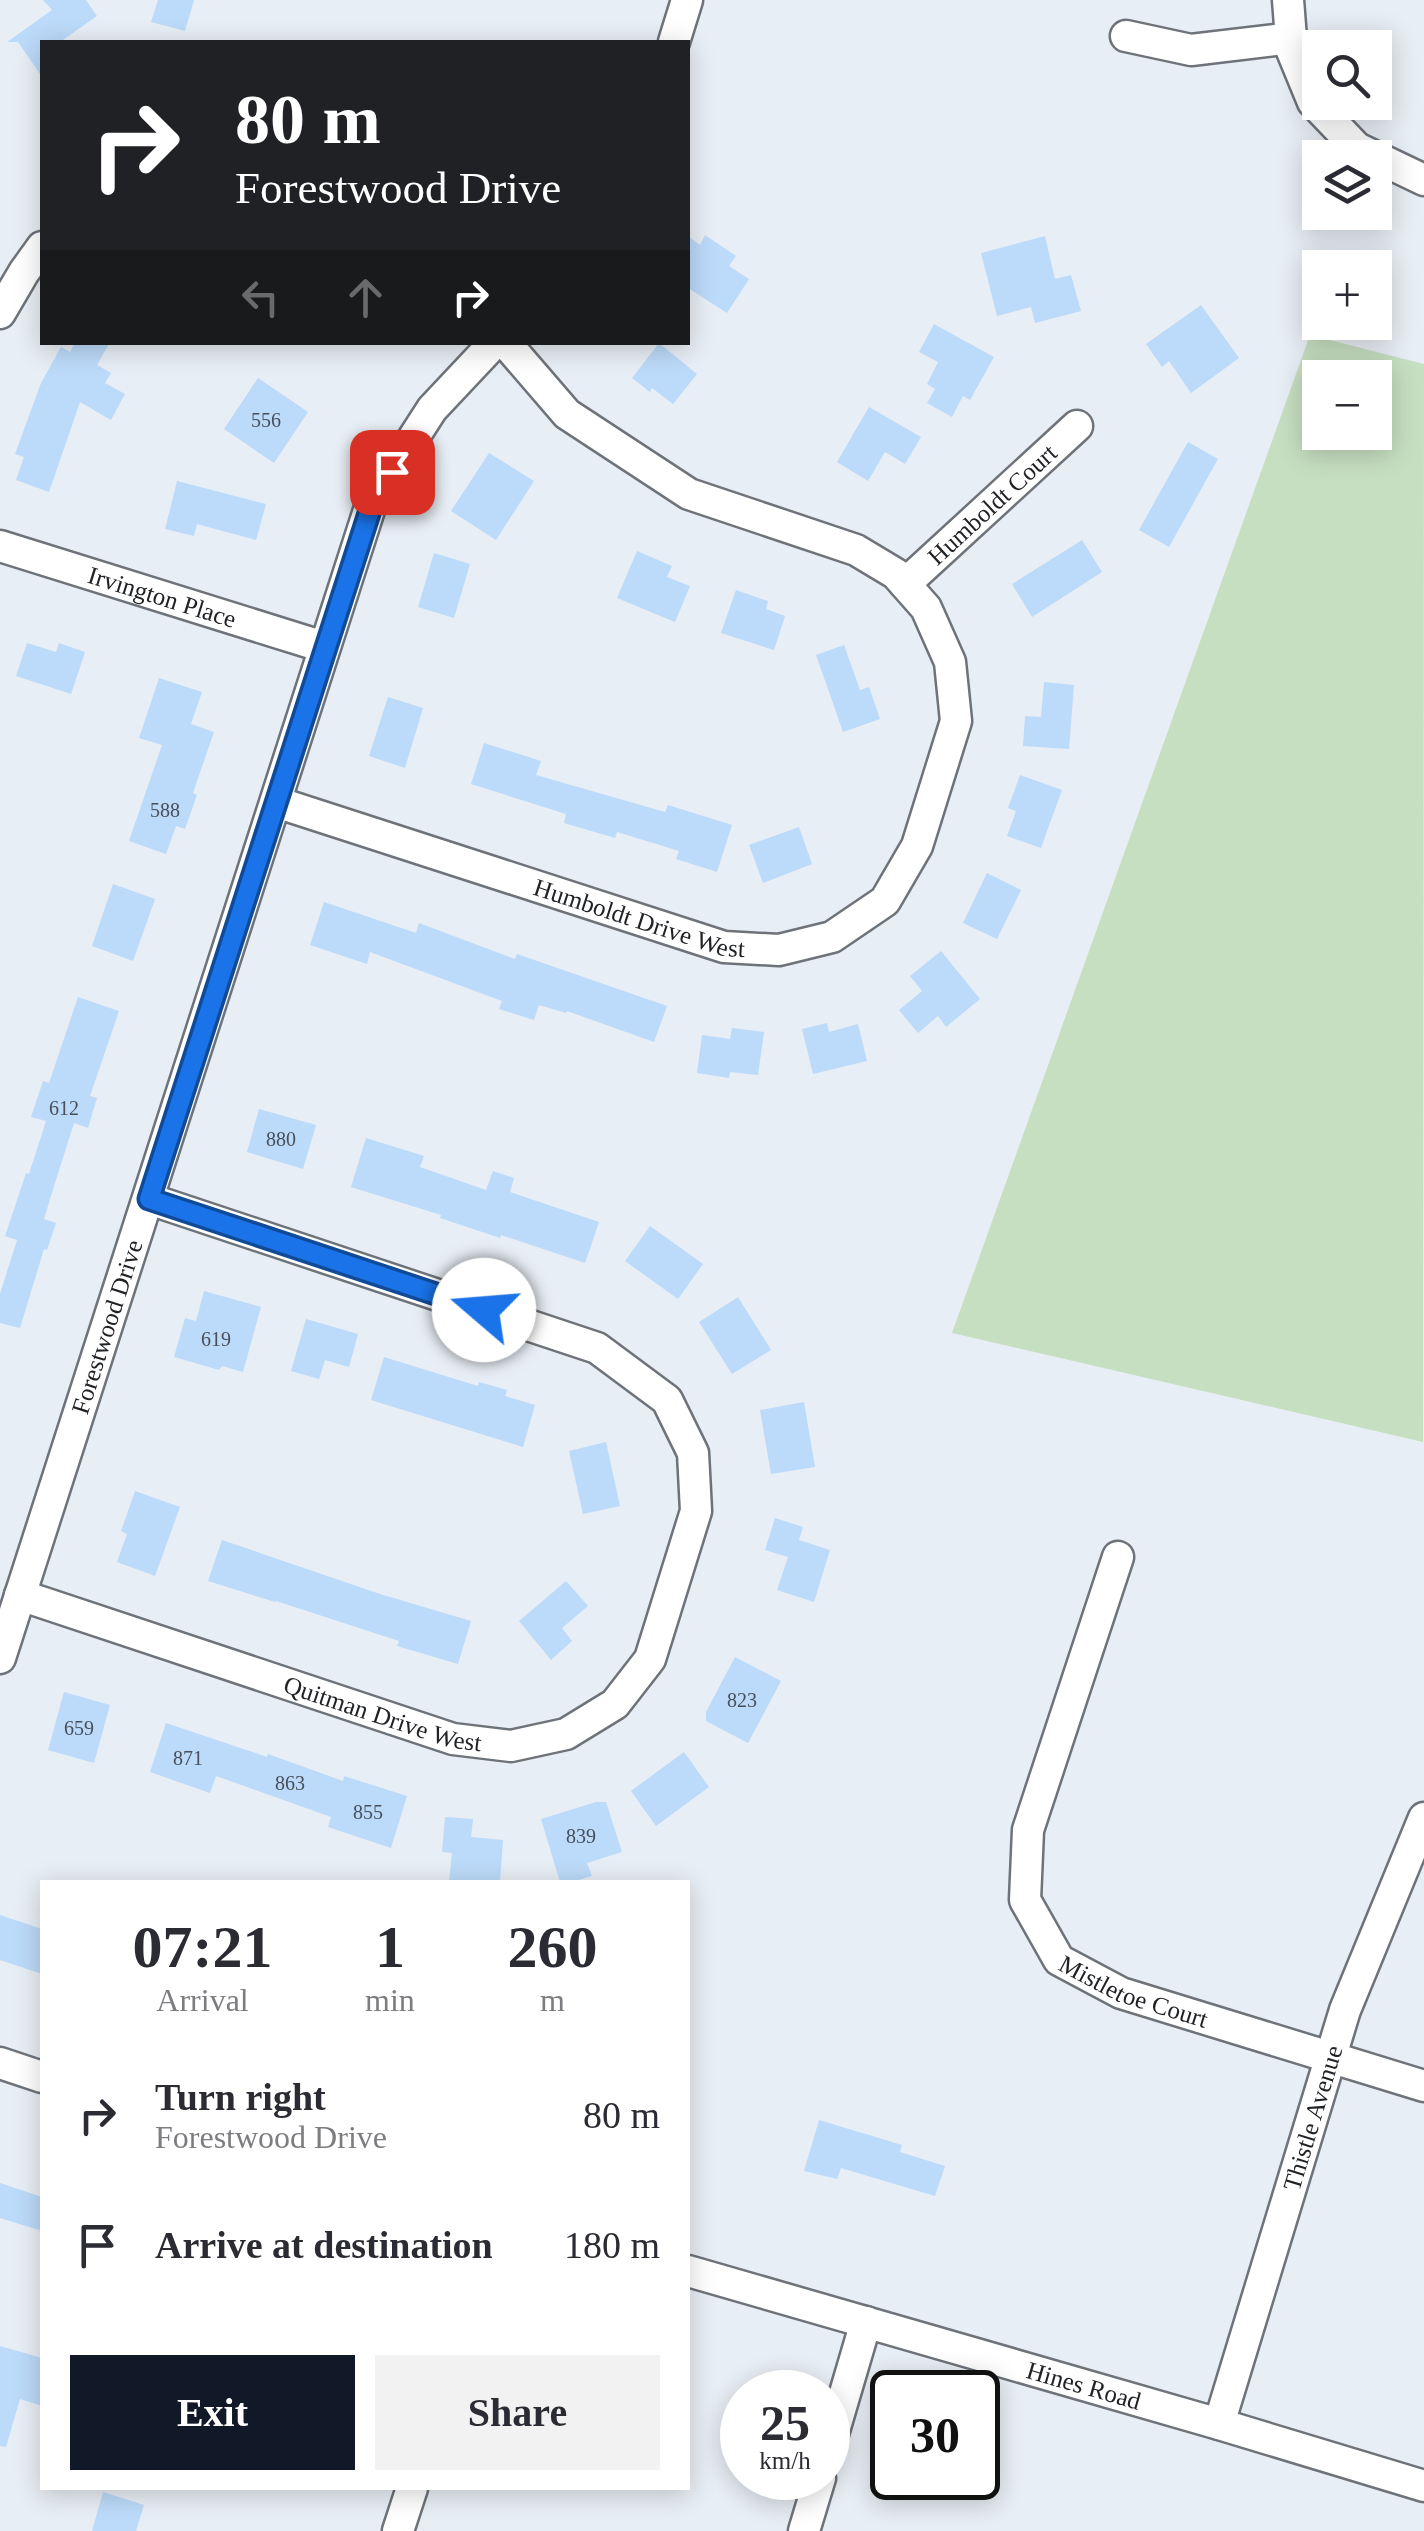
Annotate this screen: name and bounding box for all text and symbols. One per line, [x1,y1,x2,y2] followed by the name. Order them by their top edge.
[1302,30,1392,450] map controls
[1302,30,1392,120] button: search
[70,80,200,210] icon: right
[235,81,381,158] text: 80 m
[1302,140,1392,230] button: layers
[235,163,561,213] text: Forestwood Drive
[1302,250,1392,340] button: +
[233,270,288,325] icon: left
[338,270,393,325] icon: ahead
[443,270,498,325] icon: right
[1302,360,1392,450] button: −
[251,409,281,431] house number: 556
[350,430,435,515] pin
[922,439,1062,570] street label: Humboldt Court
[365,445,420,500] icon: arrive
[85,561,239,633] street label: Irvington Place
[150,799,180,821] house number: 588
[531,873,746,962] street label: Humboldt Drive West
[49,1097,79,1119] house number: 612
[266,1128,296,1150] house number: 880
[66,1236,148,1417] street label: Forestwood Drive
[432,1258,536,1362] position arrow
[201,1328,231,1350] house number: 619
[280,1671,483,1756] street label: Quitman Drive West
[727,1689,757,1711] house number: 823
[64,1717,94,1739] house number: 659
[173,1747,203,1769] house number: 871
[275,1772,305,1794] house number: 863
[353,1801,383,1823] house number: 855
[566,1825,596,1847] house number: 839
[133,1914,273,1980] text: 07:21
[375,1914,405,1980] text: 1
[507,1914,597,1980] text: 260
[1055,1950,1211,2033] street label: Mistletoe Court
[156,1982,249,2018] text: Arrival
[365,1982,415,2018] text: min
[540,1982,565,2018] text: m
[1278,2042,1347,2194] street label: Thistle Avenue
[155,2076,326,2118] text: Turn right
[70,2088,125,2143] icon: right
[583,2094,660,2136] text: 80 m
[155,2119,387,2155] text: Forestwood Drive
[70,2218,125,2273] icon: arrive
[155,2224,493,2266] text: Arrive at destination
[564,2224,660,2266] text: 180 m
[70,2355,355,2470] button: Exit
[375,2355,660,2470] button: Share
[1024,2356,1144,2415] street label: Hines Road
[870,2370,1000,2500] speed limit sign: 30
[760,2395,810,2451] text: 25
[759,2447,811,2474] text: km/h

